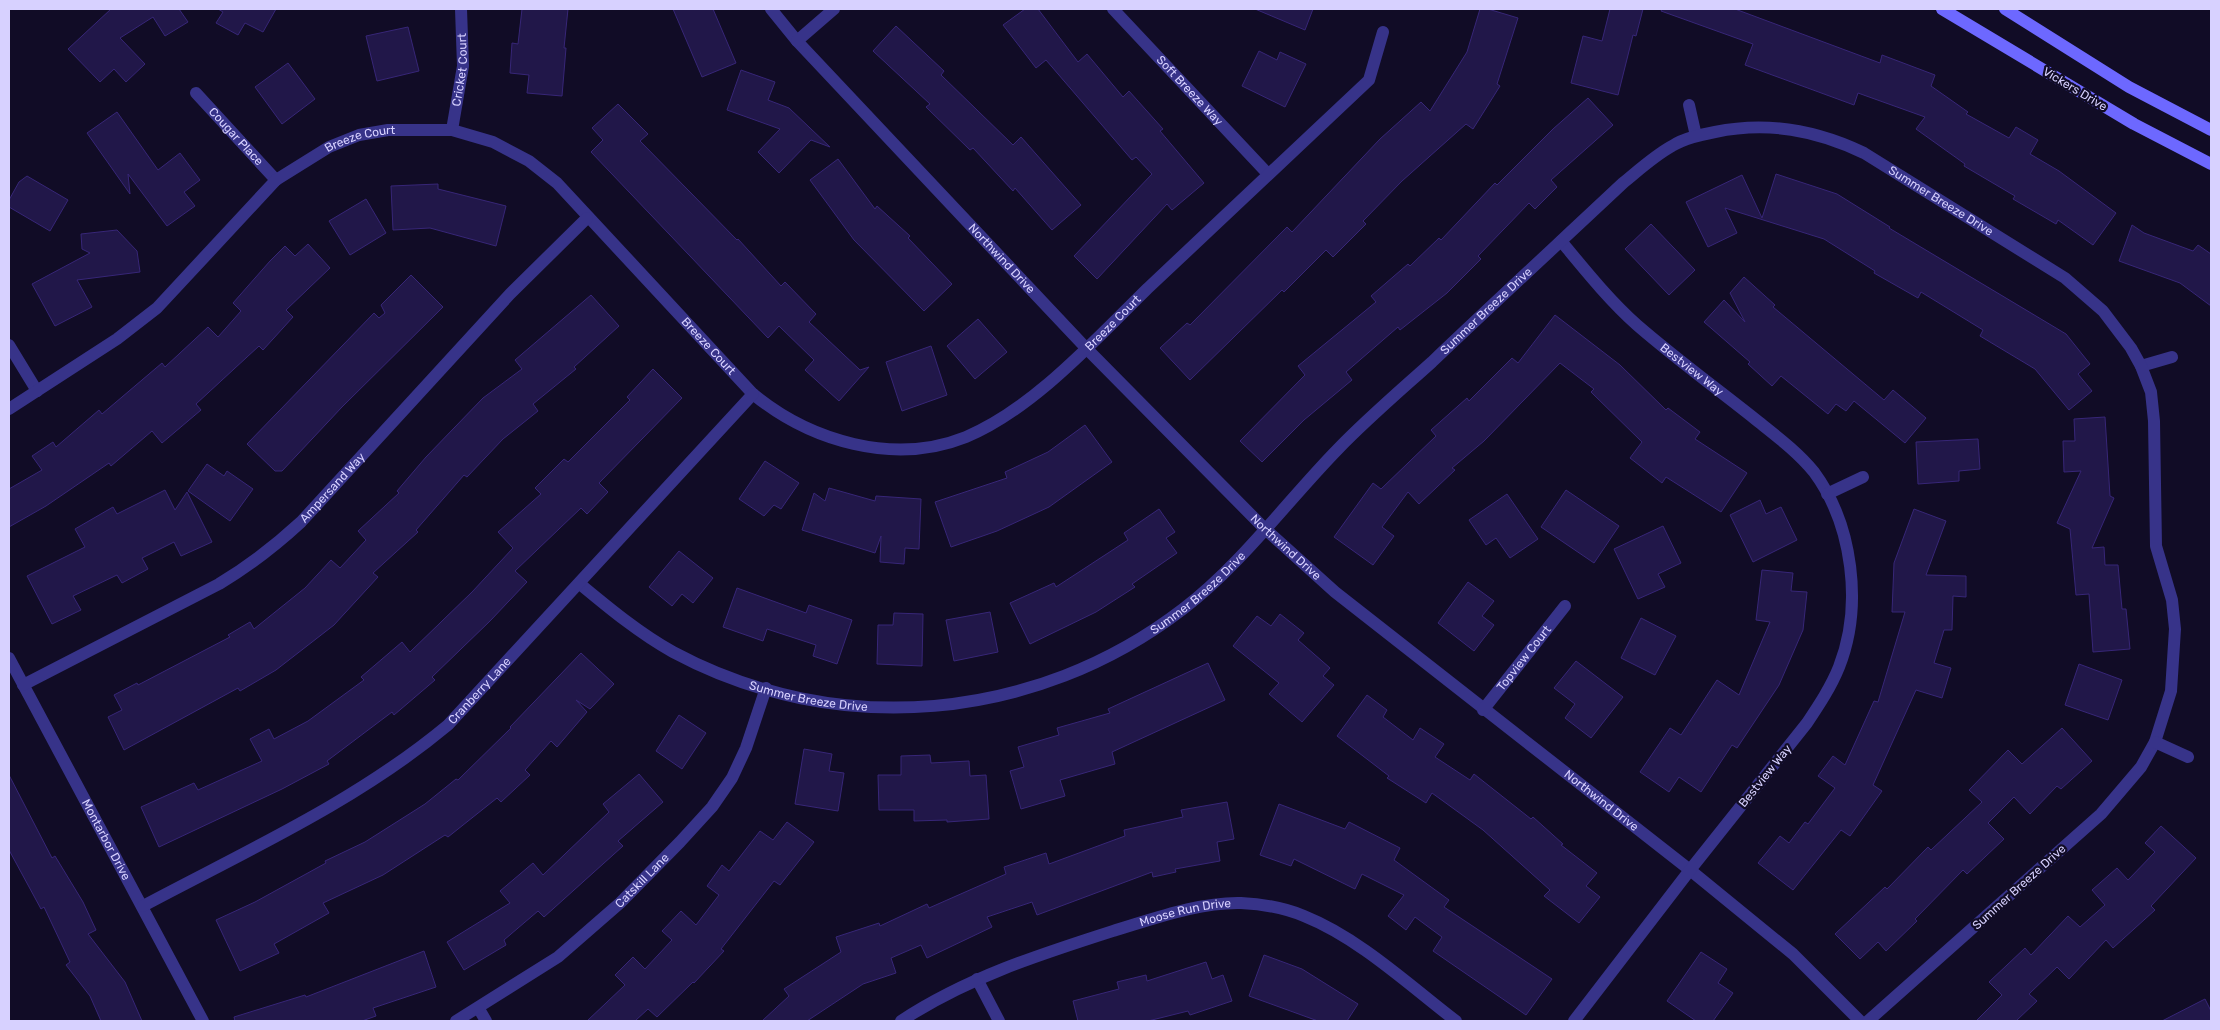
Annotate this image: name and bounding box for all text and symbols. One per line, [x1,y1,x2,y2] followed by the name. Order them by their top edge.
[449,33,470,107] street label: Cricket Court
[1154,53,1226,129] street label: Soft Breeze Way
[2040,64,2110,114] street label: Vickers Drive
[206,105,266,169] street label: Cougar Place
[322,123,396,155] street label: Breeze Court
[1886,163,1996,239] street label: Summer Breeze Drive
[966,221,1038,297] street label: Northwind Drive
[1437,264,1535,357] street label: Summer Breeze Drive
[1082,292,1144,354] street label: Breeze Court
[679,315,739,378] street label: Breeze Court
[1657,340,1726,399] street label: Bestview Way
[297,450,368,525] street label: Ampersand Way
[1248,511,1324,583] street label: Northwind Drive
[1148,549,1249,637] street label: Summer Breeze Drive
[1494,622,1554,694] street label: Topview Court
[445,654,514,727] street label: Cranberry Lane
[747,678,868,714] street label: Summer Breeze Drive
[1736,742,1795,810] street label: Bestview Way
[1561,767,1642,834] street label: Northwind Drive
[79,797,134,883] street label: Montarbor Drive
[1970,841,2069,932] street label: Summer Breeze Drive
[612,850,672,911] street label: Catskill Lane
[1138,896,1232,929] street label: Moose Run Drive

